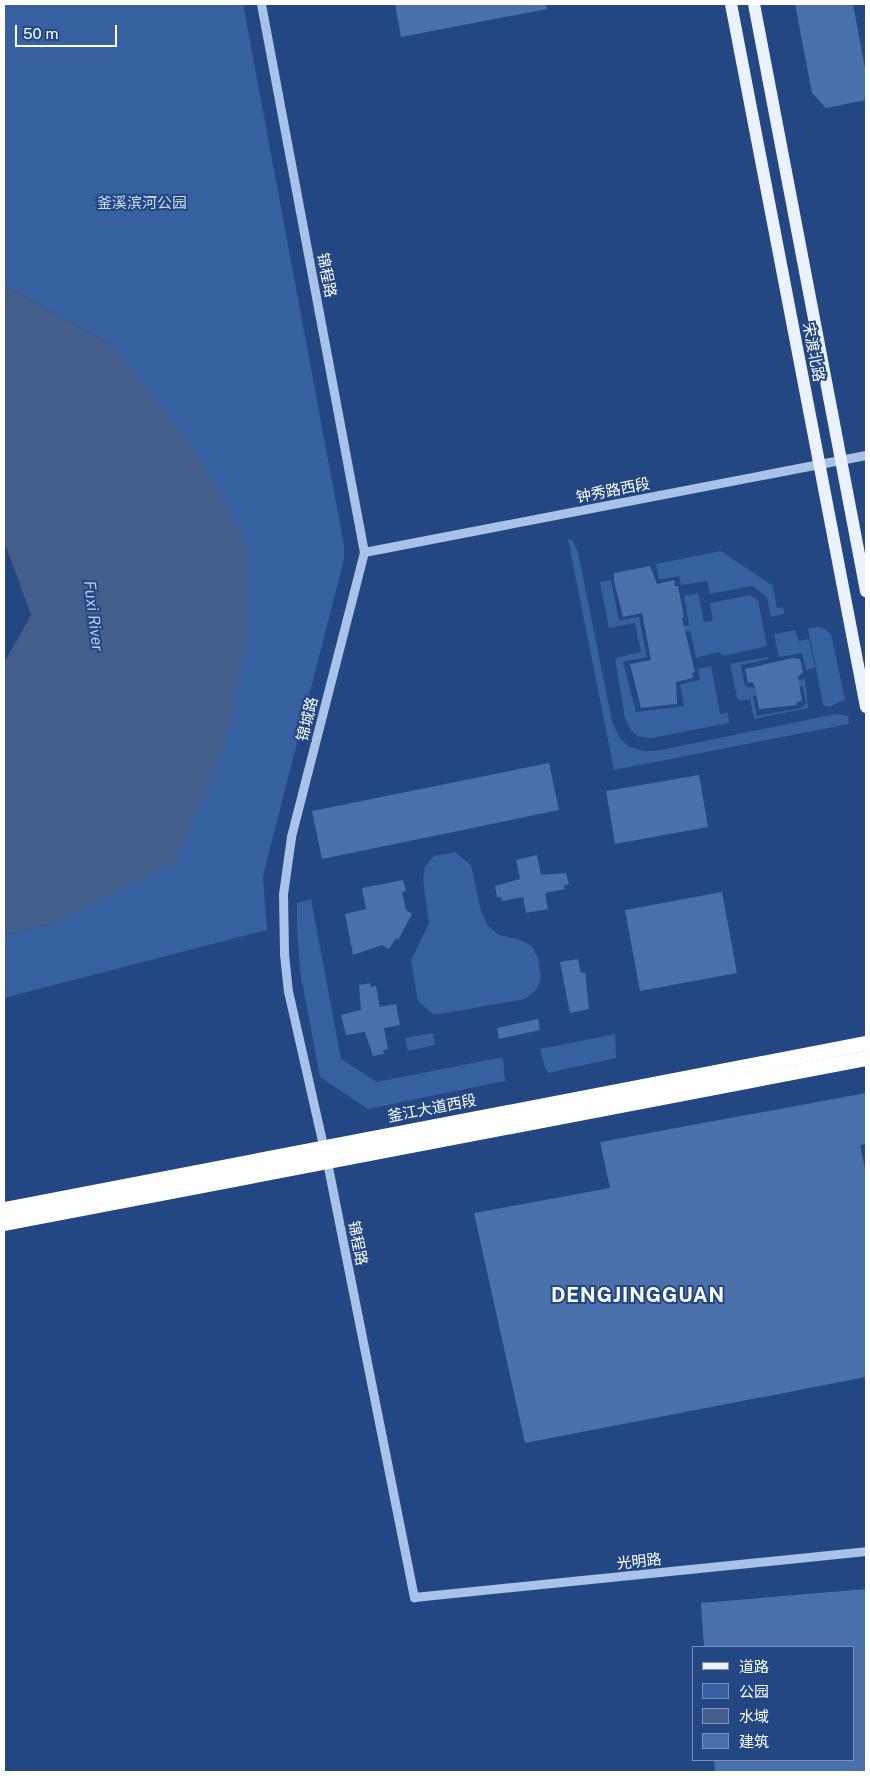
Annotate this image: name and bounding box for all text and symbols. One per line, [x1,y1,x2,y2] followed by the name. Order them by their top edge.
[18,15,120,47] scale bar
[23,25,58,42] text: 50 m
[97,194,187,212] park label: 釜溪滨河公园
[314,251,340,299] street label: 锦程路
[799,321,829,383] street label: 宋渡北路
[574,474,652,506] street label: 钟秀路西段
[79,580,107,652] water label: Fuxi River
[293,695,321,743] street label: 锦城路
[386,1091,478,1125] street label: 釜江大道西段
[345,1219,371,1267] street label: 锦程路
[549,1283,727,1307] district label: DENGJINGGUAN
[616,1550,662,1572] street label: 光明路
[692,1646,855,1761] legend
[739,1658,769,1675] text: 道路
[739,1683,769,1700] text: 公园
[739,1708,769,1725] text: 水域
[739,1733,769,1750] text: 建筑

